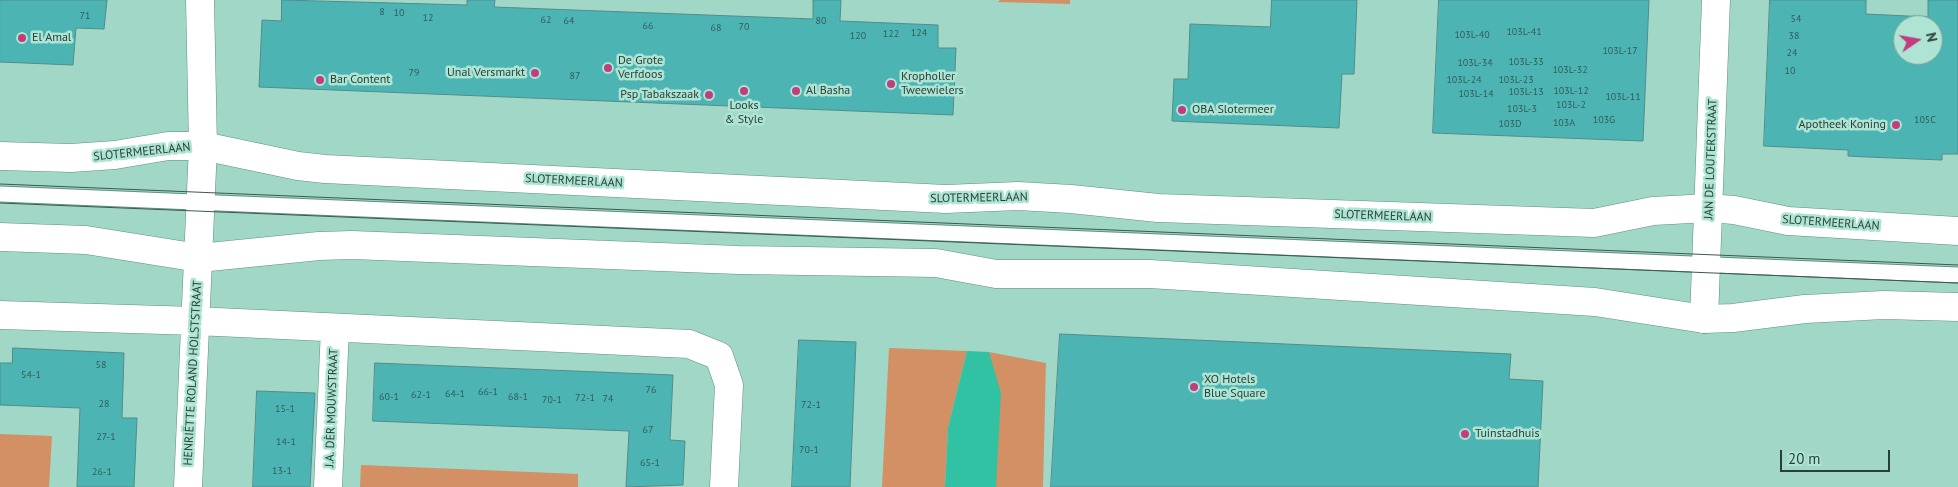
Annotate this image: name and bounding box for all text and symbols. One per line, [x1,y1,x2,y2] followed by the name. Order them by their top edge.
[379,6,385,18] house number: 8
[394,7,404,19] house number: 10
[80,10,90,22] house number: 71
[423,12,433,24] house number: 12
[1791,13,1801,25] house number: 54
[541,14,551,26] house number: 62
[564,15,574,27] house number: 64
[816,15,826,27] house number: 80
[1893,15,1943,65] north arrow
[643,20,653,32] house number: 66
[739,21,749,33] house number: 70
[711,22,721,34] house number: 68
[1506,26,1542,38] house number: 103L-41
[911,27,927,39] house number: 124
[883,28,899,40] house number: 122
[1454,29,1490,41] house number: 103L-40
[850,30,866,42] house number: 120
[1789,30,1799,42] house number: 38
[32,31,71,45] place label: El Amal
[1922,31,1941,43] text: N
[16,32,28,44] marker: El Amal
[1602,45,1638,57] house number: 103L-17
[1787,47,1797,59] house number: 24
[618,54,663,82] place label: De Grote Verfdoos
[1508,56,1544,68] house number: 103L-33
[1457,57,1493,69] house number: 103L-34
[602,62,614,74] marker: De Grote Verfdoos
[1552,64,1588,76] house number: 103L-32
[1785,65,1795,77] house number: 10
[447,66,525,80] place label: Unal Versmarkt
[409,67,419,79] house number: 79
[529,67,541,79] marker: Unal Versmarkt
[570,70,580,82] house number: 87
[901,70,964,98] place label: Kropholler Tweewielers
[330,73,390,87] place label: Bar Content
[314,74,326,86] marker: Bar Content
[1446,74,1482,86] house number: 103L-24
[1498,74,1534,86] house number: 103L-23
[885,78,897,90] marker: Kropholler Tweewielers
[806,84,850,98] place label: Al Basha
[738,85,750,97] marker: Looks & Style
[790,85,802,97] marker: Al Basha
[1553,85,1589,97] house number: 103L-12
[1508,86,1544,98] house number: 103L-13
[620,88,699,102] place label: Psp Tabakszaak
[1458,88,1494,100] house number: 103L-14
[703,89,715,101] marker: Psp Tabakszaak
[1605,91,1641,103] house number: 103L-11
[1702,98,1720,220] street label: JAN DE LOUTERSTRAAT
[725,99,763,127] place label: Looks & Style
[1556,99,1586,111] house number: 103L-2
[1192,103,1274,117] place label: OBA Slotermeer
[1507,103,1537,115] house number: 103L-3
[1176,104,1188,116] marker: OBA Slotermeer
[1593,114,1615,126] house number: 103G
[1914,114,1936,126] house number: 105C
[1553,117,1575,129] house number: 103A
[1499,118,1521,130] house number: 103D
[1798,118,1886,132] place label: Apotheek Koning
[1890,119,1902,131] marker: Apotheek Koning
[93,140,191,164] street label: SLOTERMEERLAAN
[525,171,623,191] street label: SLOTERMEERLAAN
[930,190,1028,206] street label: SLOTERMEERLAAN
[1334,207,1432,225] street label: SLOTERMEERLAAN
[1782,212,1880,234] street label: SLOTERMEERLAAN
[181,280,205,466] street label: HENRIËTTE ROLAND HOLSTSTRAAT
[323,348,341,468] street label: J.A. DÈR MOUWSTRAAT
[96,359,106,371] house number: 58
[21,369,41,381] house number: 54-1
[1204,373,1266,401] place label: XO Hotels Blue Square
[1188,381,1200,393] marker: XO Hotels Blue Square
[646,384,656,396] house number: 76
[478,386,498,398] house number: 66-1
[445,388,465,400] house number: 64-1
[411,389,431,401] house number: 62-1
[379,391,399,403] house number: 60-1
[508,391,528,403] house number: 68-1
[575,392,595,404] house number: 72-1
[603,393,613,405] house number: 74
[542,394,562,406] house number: 70-1
[99,398,109,410] house number: 28
[801,399,821,411] house number: 72-1
[275,403,295,415] house number: 15-1
[643,424,653,436] house number: 67
[1475,427,1539,441] place label: Tuinstadhuis
[1459,428,1471,440] marker: Tuinstadhuis
[96,431,116,443] house number: 27-1
[276,436,296,448] house number: 14-1
[1783,440,1893,472] scale bar
[799,444,819,456] house number: 70-1
[1788,449,1821,468] text: 20 m
[640,457,660,469] house number: 65-1
[272,465,292,477] house number: 13-1
[92,466,112,478] house number: 26-1

